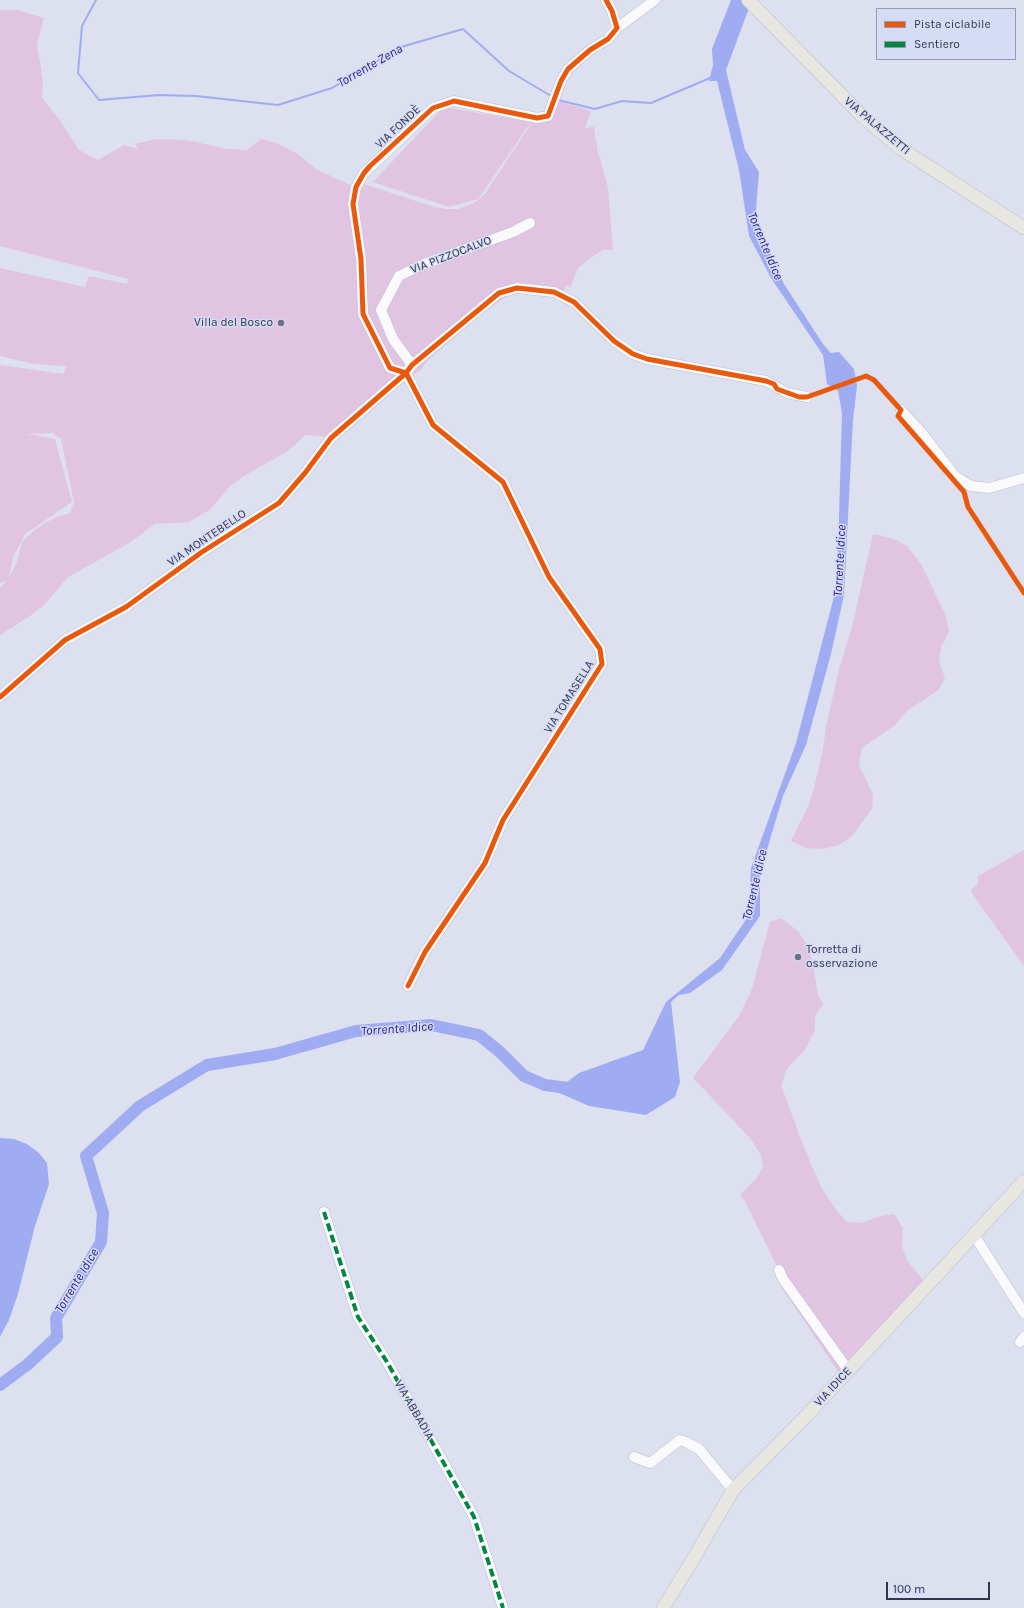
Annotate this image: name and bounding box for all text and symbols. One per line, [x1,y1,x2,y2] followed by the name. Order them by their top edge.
[876,8,1016,60] legend
[914,17,991,31] text: Pista ciclabile
[914,37,960,51] text: Sentiero
[334,41,406,91] water label: Torrente Zena
[841,94,913,158] street label: VIA PALAZZETTI
[372,102,424,152] street label: VIA FONDÈ
[744,210,786,282] water label: Torrente Idice
[408,233,494,277] street label: VIA PIZZOCALVO
[194,316,273,330] place label: Villa del Bosco
[276,318,286,328] marker: Villa del Bosco
[165,506,249,570] street label: VIA MONTEBELLO
[830,525,850,597] water label: Torrente Idice
[541,658,597,736] street label: VIA TOMASELLA
[739,848,771,922] water label: Torrente Idice
[806,943,878,971] place label: Torretta di osservazione
[793,952,803,962] marker: Torretta di osservazione
[360,1019,434,1039] water label: Torrente Idice
[52,1246,102,1316] water label: Torrente Idice
[811,1364,855,1410] street label: VIA IDICE
[391,1378,437,1442] street label: VIA ABBADIA
[888,1574,992,1600] scale bar
[893,1582,925,1596] text: 100 m

